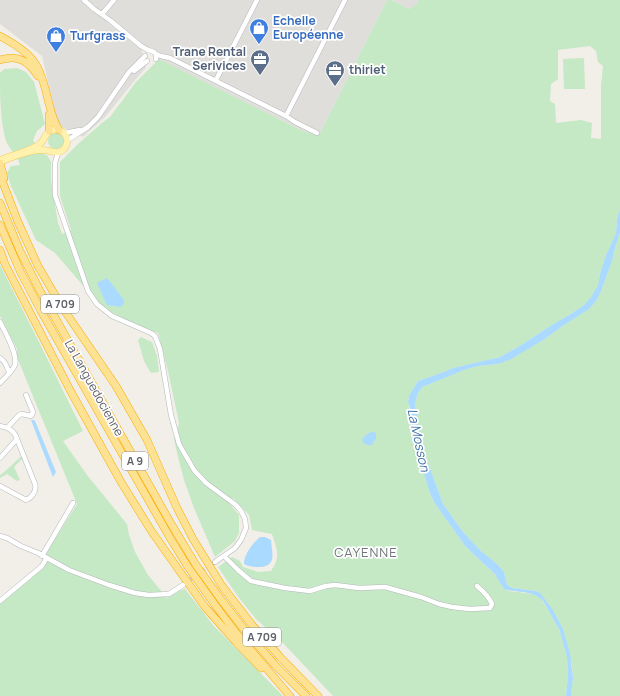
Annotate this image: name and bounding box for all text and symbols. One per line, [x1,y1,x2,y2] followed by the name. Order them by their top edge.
[273,12,343,43] place label: Echelle Européenne
[248,17,270,45] shop icon: Echelle Européenne
[45,25,67,53] shop icon: Turfgrass
[70,27,126,44] place label: Turfgrass
[173,43,247,74] place label: Trane Rental Serivices
[249,48,271,76] office icon: Trane Rental Serivices
[324,59,346,87] office icon: thiriet
[349,61,386,78] place label: thiriet
[41,295,79,313] road number: A 709
[61,336,128,439] street label: La Languedocienne
[404,407,435,474] water label: La Mosson
[122,452,148,470] road number: A 9
[334,543,398,561] district label: CAYENNE
[243,628,281,646] road number: A 709

